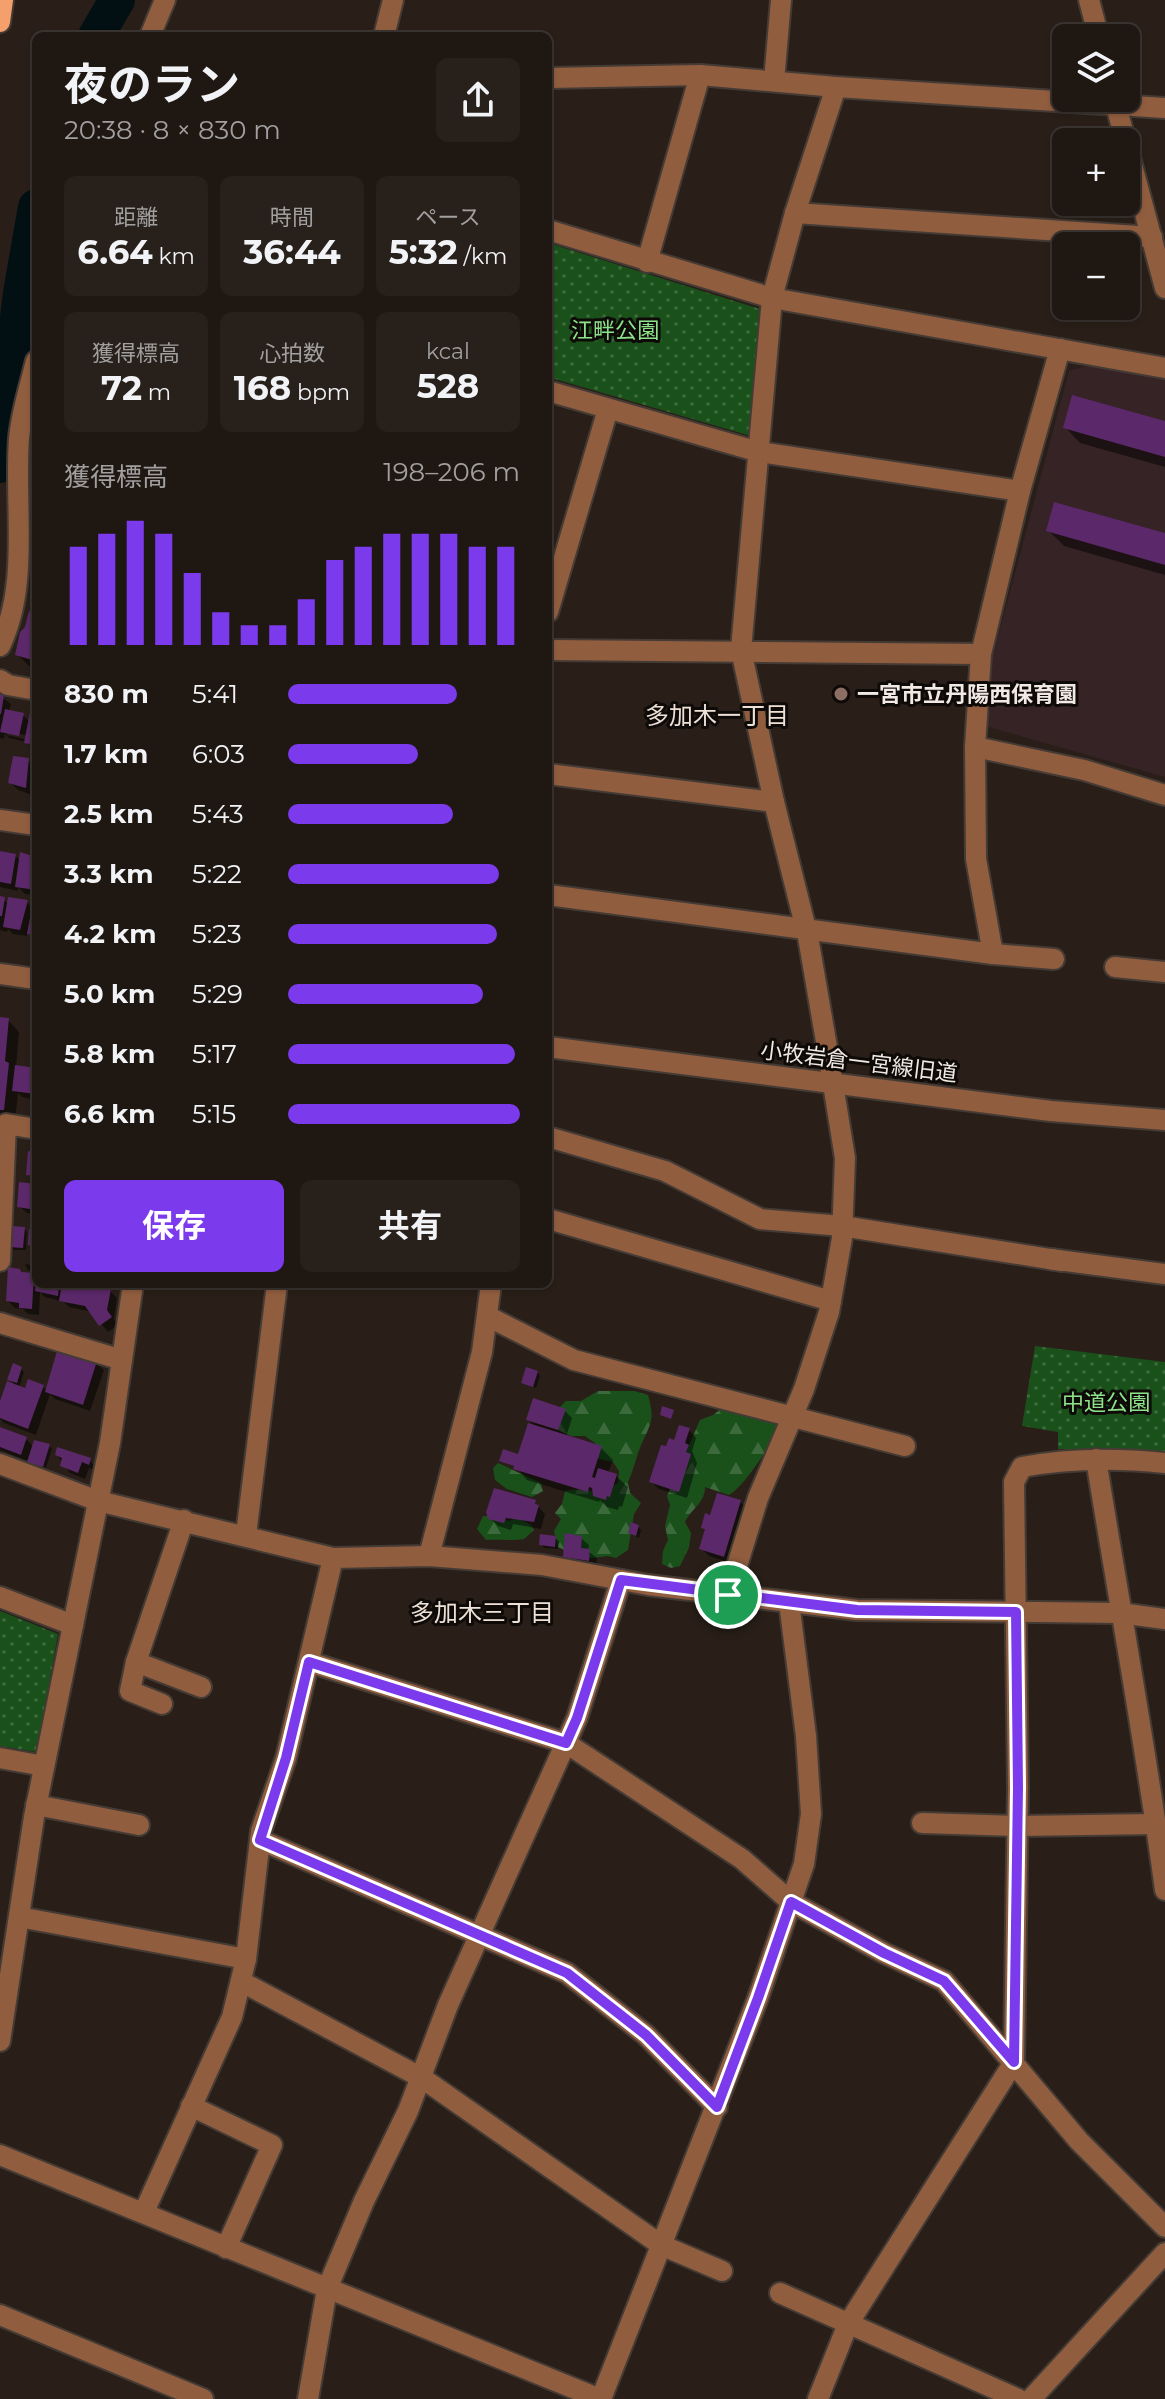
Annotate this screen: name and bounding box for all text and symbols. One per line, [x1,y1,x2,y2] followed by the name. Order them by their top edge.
[1052,24,1140,320] map controls
[1052,24,1140,112] button: layers
[64,57,240,111] text: 夜のラン
[436,58,520,142] button: share
[64,114,281,146] text: 20:38 · 8 × 830 m
[1052,128,1140,216] button: +
[114,204,158,231] text: 距離
[270,204,314,231] text: 時間
[416,204,480,231] text: ペース
[77,231,153,273] text: 6.64
[243,231,341,273] text: 36:44
[389,231,458,273] text: 5:32
[1052,232,1140,320] button: −
[153,243,195,270] text: km
[458,243,507,270] text: /km
[571,317,659,344] park label: 江畔公園
[426,338,470,365] text: kcal
[92,340,180,367] text: 獲得標高
[259,340,325,367] text: 心拍数
[417,365,479,407] text: 528
[101,367,142,409] text: 72
[234,367,291,409] text: 168
[142,379,171,406] text: m
[291,379,350,406] text: bpm
[383,456,520,488] text: 198–206 m
[64,461,168,493] text: 獲得標高
[64,678,149,710] text: 830 m
[192,678,238,710] text: 5:41
[857,681,1077,708] place label: 一宮市立丹陽西保育園
[832,685,850,703] marker: 一宮市立丹陽西保育園
[645,701,789,730] district label: 多加木一丁目
[64,738,148,770] text: 1.7 km
[192,738,245,770] text: 6:03
[64,798,153,830] text: 2.5 km
[192,798,244,830] text: 5:43
[64,858,153,890] text: 3.3 km
[192,858,242,890] text: 5:22
[64,918,156,950] text: 4.2 km
[192,918,242,950] text: 5:23
[64,978,155,1010] text: 5.0 km
[192,978,243,1010] text: 5:29
[759,1037,959,1087] street label: 小牧岩倉一宮線旧道
[64,1038,155,1070] text: 5.8 km
[192,1038,237,1070] text: 5:17
[64,1098,155,1130] text: 6.6 km
[192,1098,236,1130] text: 5:15
[64,1180,284,1272] button: 保存
[300,1180,520,1272] button: 共有
[1062,1389,1150,1416] park label: 中道公園
[694,1561,762,1629] pin
[706,1573,750,1617] icon: arrive
[410,1598,554,1627] district label: 多加木三丁目

